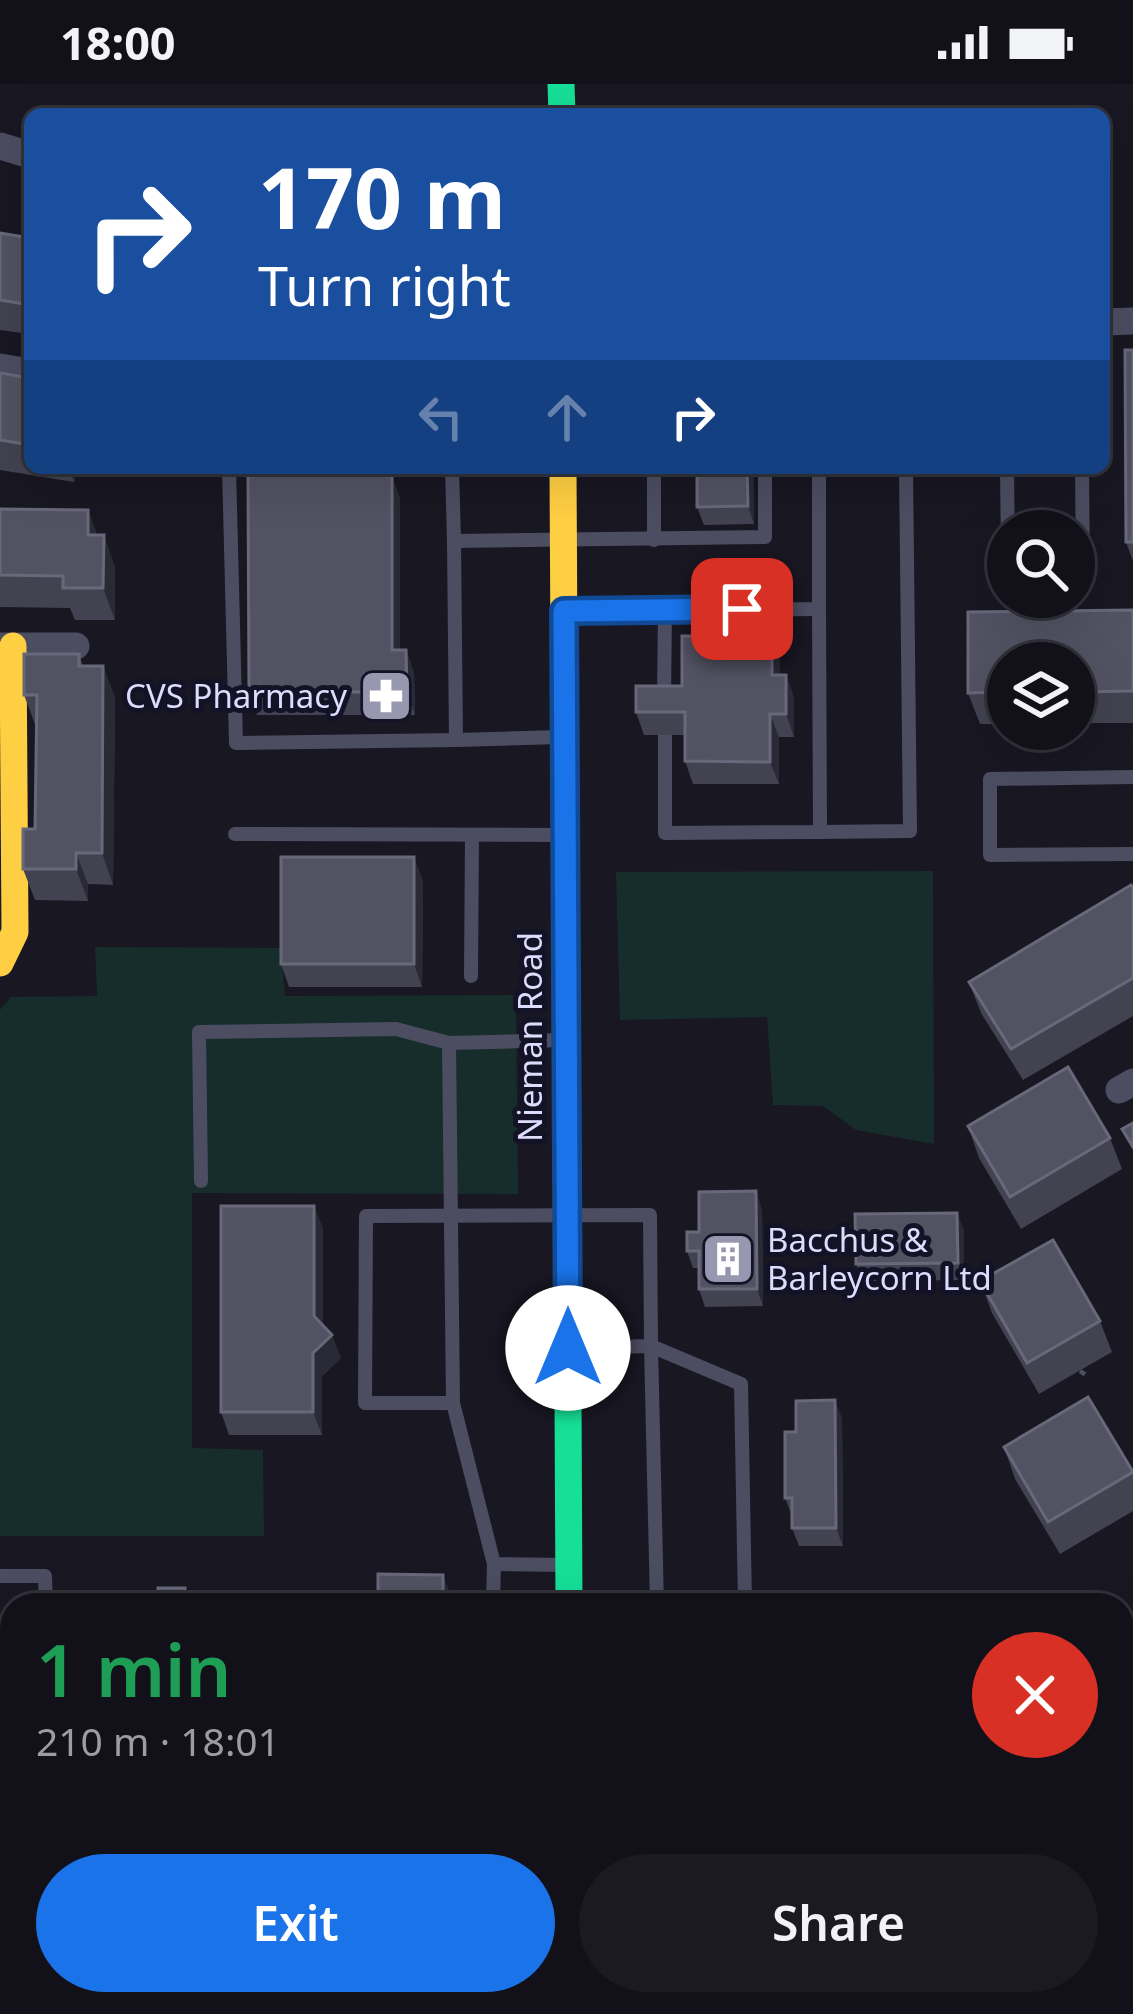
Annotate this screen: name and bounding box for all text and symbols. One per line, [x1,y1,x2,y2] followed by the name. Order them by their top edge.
[60,12,176,73] text: 18:00
[258,139,506,254] text: 170 m
[60,156,216,312] icon: right
[258,248,511,322] text: Turn right
[408,384,474,450] icon: left
[534,384,600,450] icon: ahead
[660,384,726,450] icon: right
[987,510,1095,750] map controls
[987,510,1095,618] button: search
[691,558,793,660] pin
[709,576,775,642] icon: arrive
[987,642,1095,750] button: layers
[358,668,414,724] pharmacy icon: CVS Pharmacy
[125,673,347,718] place label: CVS Pharmacy
[507,932,552,1142] street label: Nieman Road
[767,1217,992,1300] place label: Bacchus & Barleycorn Ltd
[700,1231,756,1287] building icon: Bacchus & Barleycorn Ltd
[505,1285,631,1411] position arrow
[36,1620,231,1718] text: 1 min
[972,1632,1098,1758] button: close
[36,1714,280,1767] text: 210 m · 18:01
[36,1854,555,1992] button: Exit
[579,1854,1098,1992] button: Share

